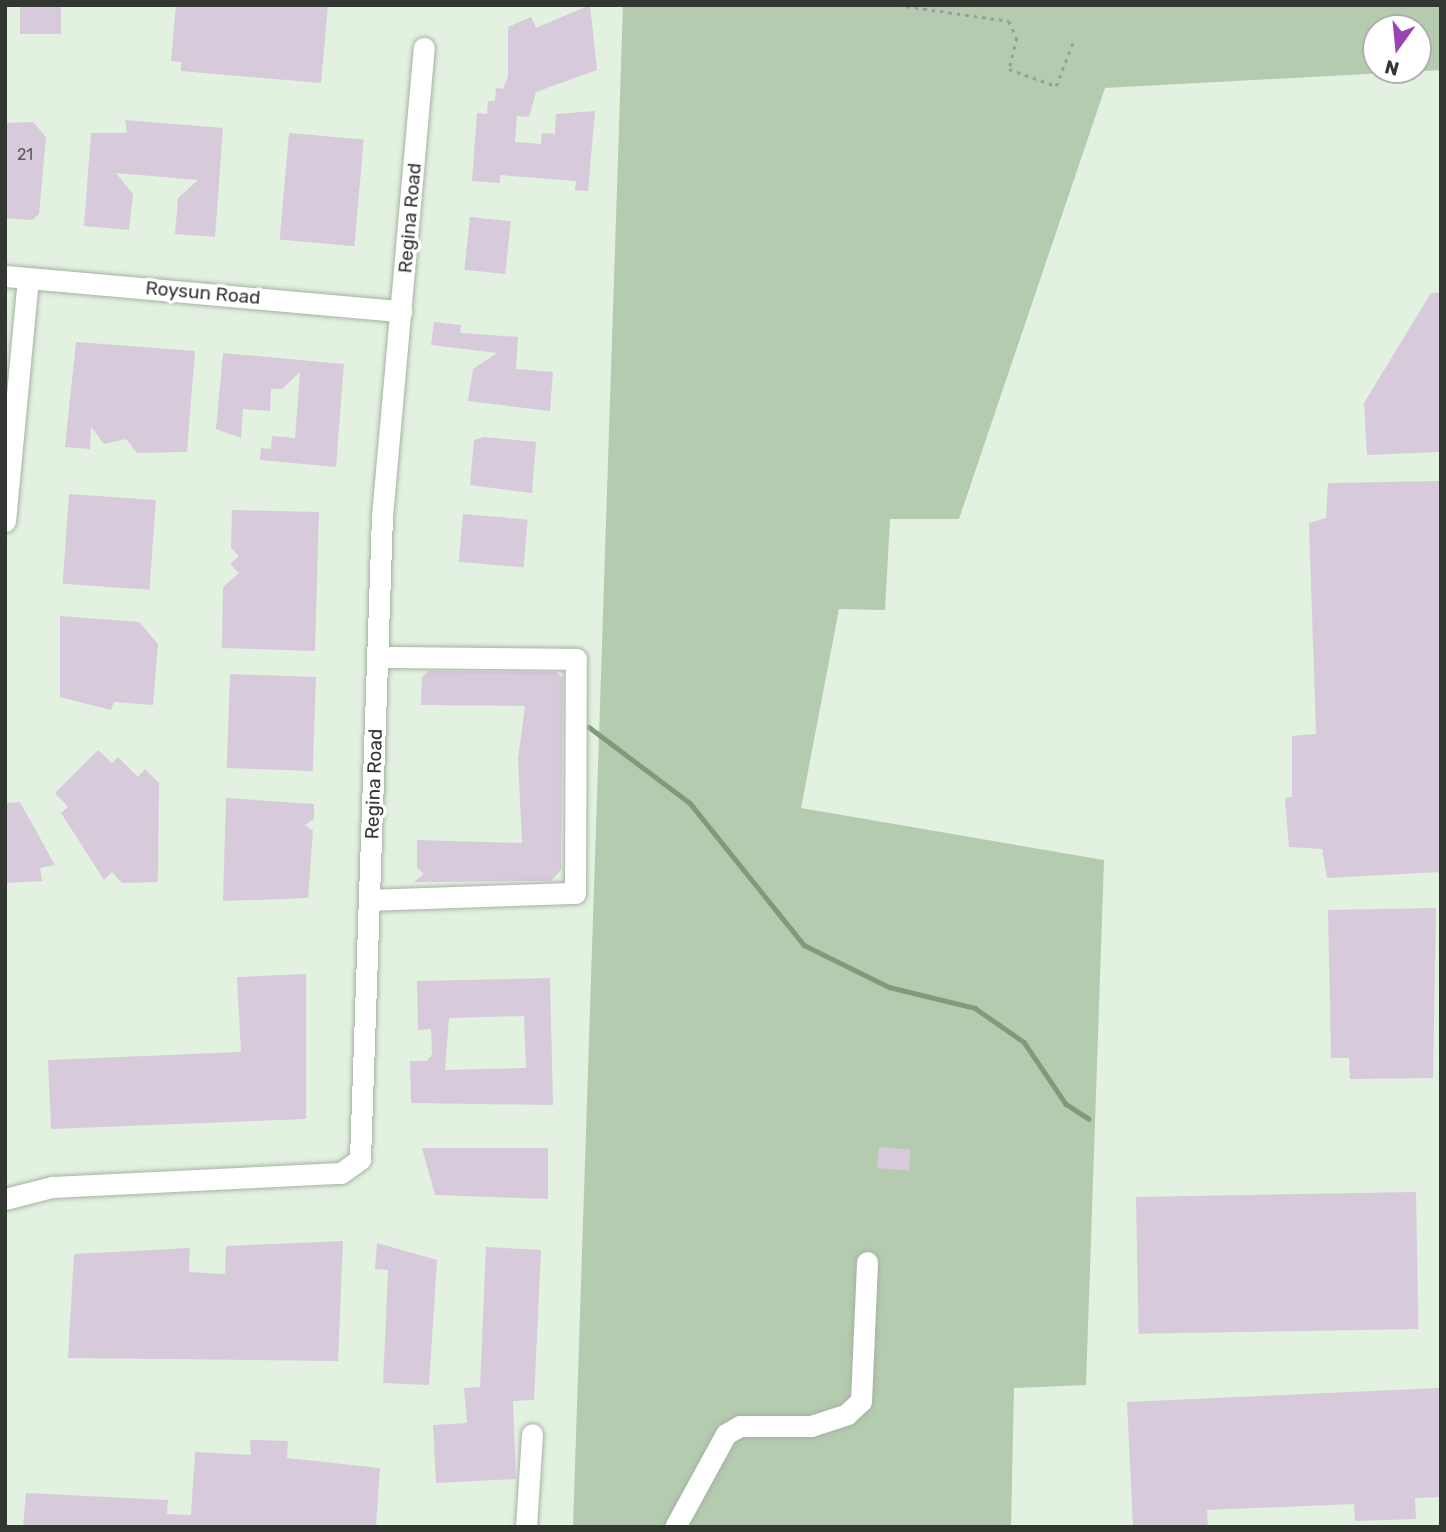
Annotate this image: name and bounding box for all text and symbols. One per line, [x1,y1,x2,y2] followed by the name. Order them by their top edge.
[1362,14,1432,84] north arrow
[1382,55,1402,81] text: N
[17,145,33,165] house number: 21
[394,162,426,274] street label: Regina Road
[145,277,261,309] street label: Roysun Road
[361,728,387,840] street label: Regina Road

